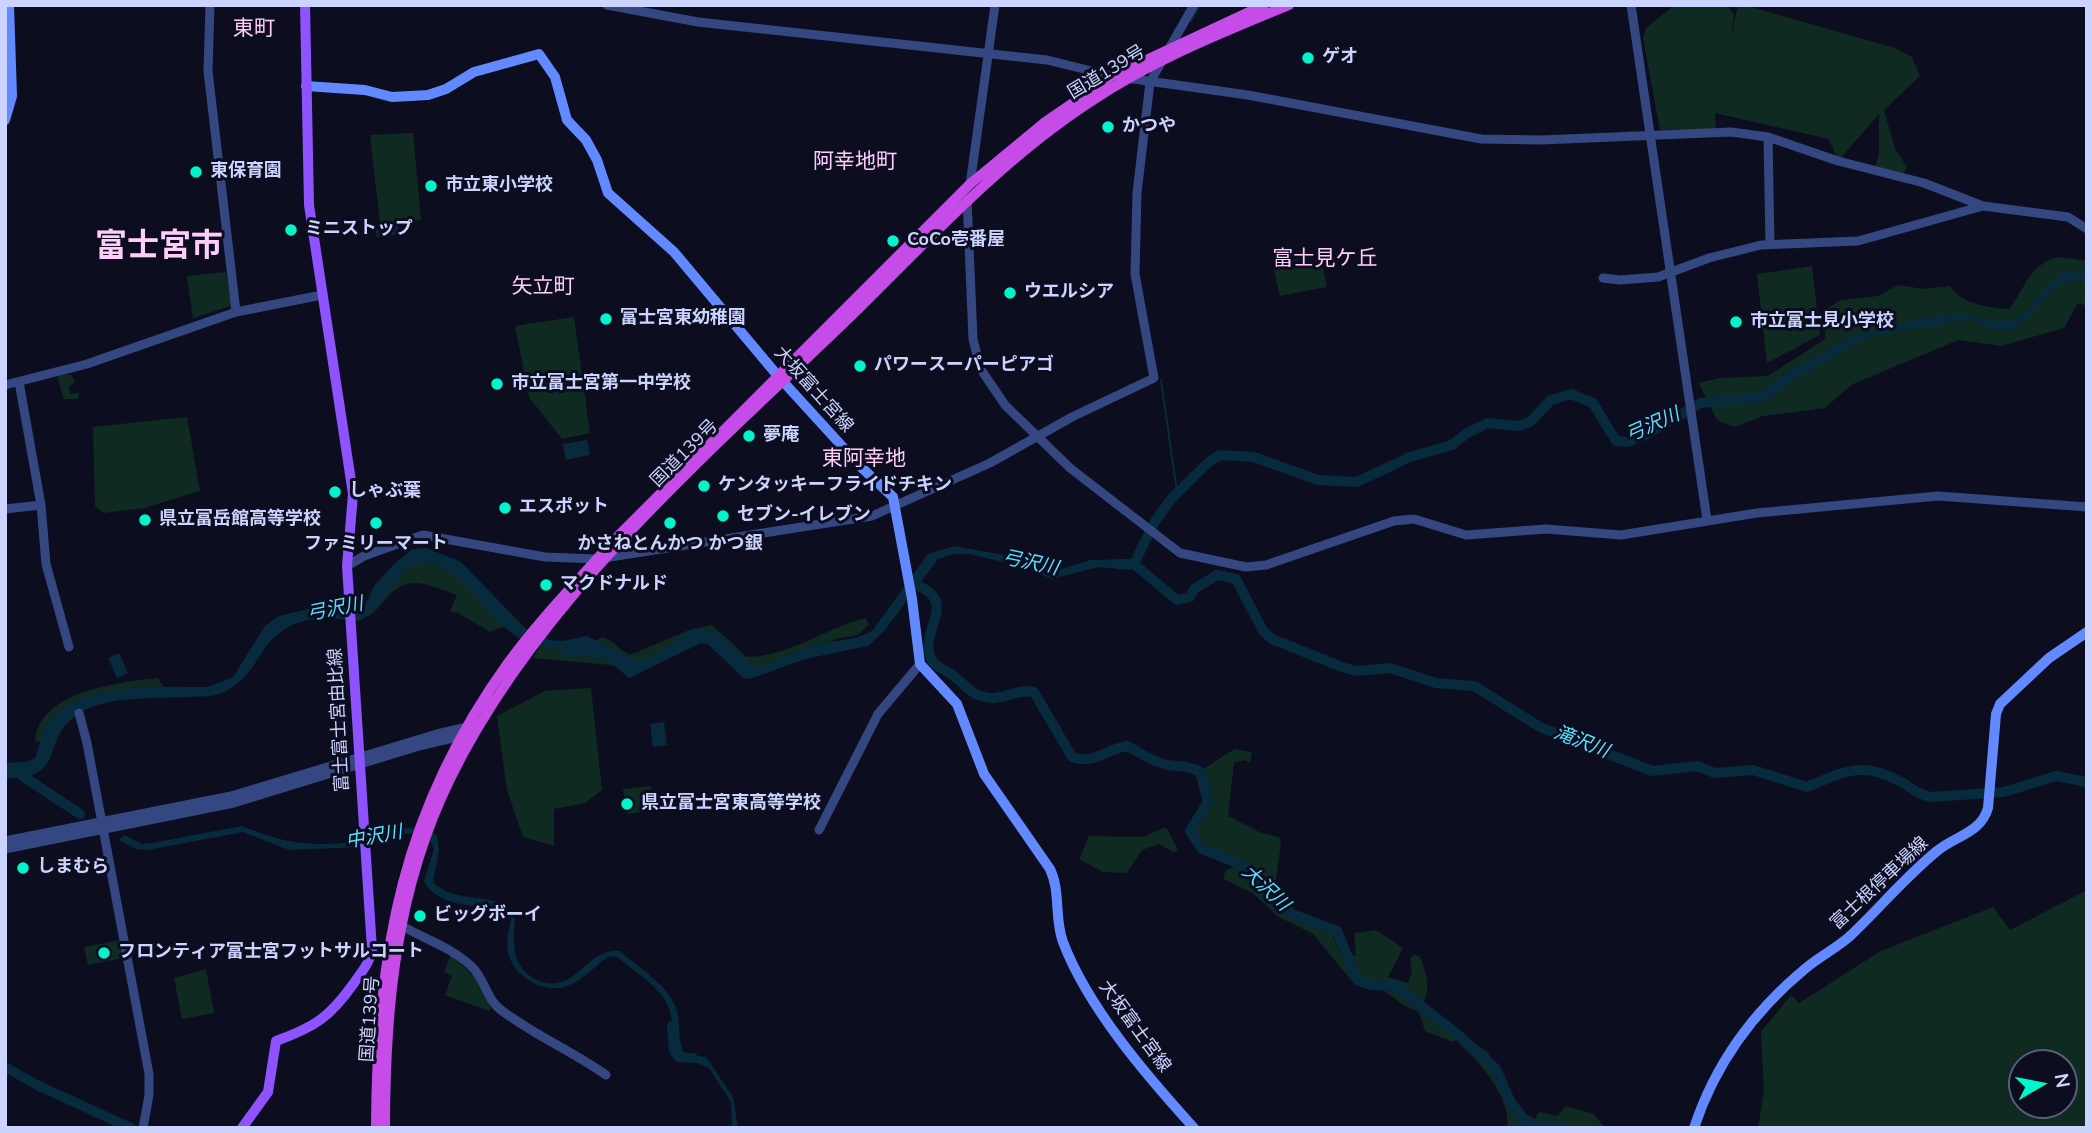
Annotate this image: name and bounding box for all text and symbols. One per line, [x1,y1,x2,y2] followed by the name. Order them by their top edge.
[233,17,275,43] district label: 東町
[1064,41,1150,105] street label: 国道139号
[1322,47,1358,69] place label: ゲオ
[1300,50,1316,66] marker: ゲオ
[1122,116,1176,138] place label: かつや
[1100,119,1116,135] marker: かつや
[813,150,897,176] district label: 阿幸地町
[210,161,282,183] place label: 東保育園
[188,164,204,180] marker: 東保育園
[445,175,553,197] place label: 市立東小学校
[423,178,439,194] marker: 市立東小学校
[305,219,413,241] place label: ミニストップ
[283,222,299,238] marker: ミニストップ
[95,229,223,267] district label: 富士宮市
[907,230,1005,252] place label: CoCo壱番屋
[885,233,901,249] marker: CoCo壱番屋
[1273,247,1377,273] district label: 富士見ケ丘
[512,275,574,301] district label: 矢立町
[1024,282,1114,304] place label: ウエルシア
[1002,285,1018,301] marker: ウエルシア
[620,308,746,330] place label: 富士宮東幼稚園
[598,311,614,327] marker: 富士宮東幼稚園
[1750,311,1894,333] place label: 市立富士見小学校
[1728,314,1744,330] marker: 市立富士見小学校
[769,343,857,437] street label: 大坂富士宮線
[874,355,1054,377] place label: パワースーパーピアゴ
[852,358,868,374] marker: パワースーパーピアゴ
[511,373,691,395] place label: 市立富士宮第一中学校
[489,376,505,392] marker: 市立富士宮第一中学校
[1622,404,1684,448] water label: 弓沢川
[647,416,723,492] street label: 国道139号
[763,425,799,447] place label: 夢庵
[741,428,757,444] marker: 夢庵
[822,447,906,473] district label: 東阿幸地
[718,475,952,497] place label: ケンタッキーフライドチキン
[696,478,712,494] marker: ケンタッキーフライドチキン
[349,481,421,503] place label: しゃぶ葉
[327,484,343,500] marker: しゃぶ葉
[519,497,609,519] place label: エスポット
[497,500,513,516] marker: エスポット
[737,505,871,527] place label: セブン-イレブン
[715,508,731,524] marker: セブン-イレブン
[159,509,321,531] place label: 県立富岳館高等学校
[137,512,153,528] marker: 県立富岳館高等学校
[368,515,384,531] marker: ファミリーマート
[662,515,678,531] marker: かさねとんかつ かつ銀
[304,534,448,556] place label: ファミリーマート
[578,534,762,556] place label: かさねとんかつ かつ銀
[1000,547,1060,581] water label: 弓沢川
[560,574,668,596] place label: マクドナルド
[538,577,554,593] marker: マクドナルド
[305,593,365,627] water label: 弓沢川
[325,648,355,792] street label: 富士富士宮由比線
[1550,722,1612,764] water label: 滝沢川
[641,793,821,815] place label: 県立富士宮東高等学校
[619,796,635,812] marker: 県立富士宮東高等学校
[344,822,404,854] water label: 中沢川
[1827,833,1933,935] street label: 富士根停車場線
[37,857,109,879] place label: しまむら
[15,860,31,876] marker: しまむら
[1236,861,1294,917] water label: 大沢川
[434,905,542,927] place label: ビッグボーイ
[412,908,428,924] marker: ビッグボーイ
[118,942,424,964] place label: フロンティア富士宮フットサルコート
[96,945,112,961] marker: フロンティア富士宮フットサルコート
[357,975,385,1063] street label: 国道139号
[1094,977,1174,1077] street label: 大坂富士宮線
[2008,1049,2078,1119] north arrow
[2048,1071,2076,1090] text: N

